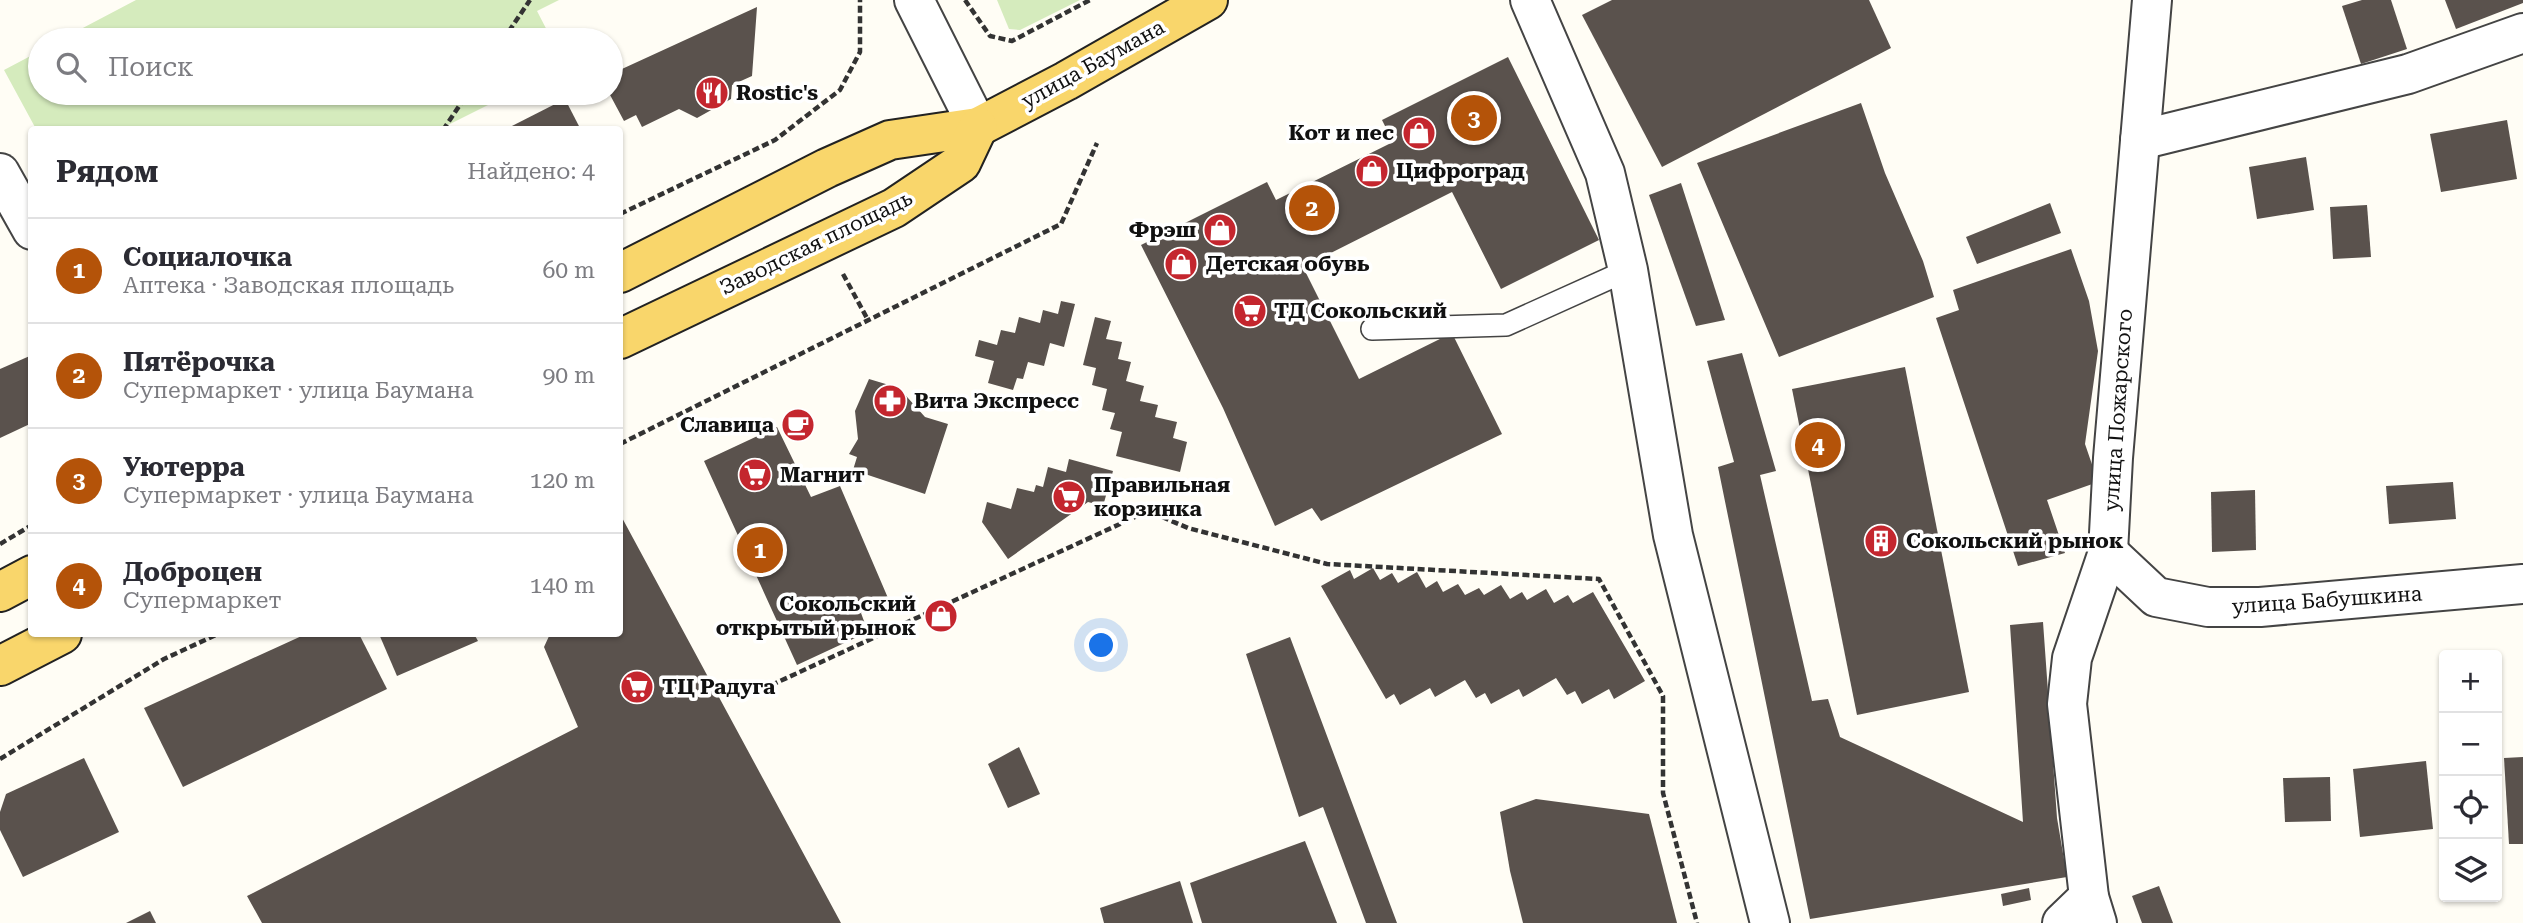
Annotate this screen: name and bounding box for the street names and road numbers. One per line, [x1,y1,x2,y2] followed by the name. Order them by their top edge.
[1017,15,1169,113] street label: улица Баумана
[716,186,916,300] street label: Заводская площадь
[2099,308,2137,512] street label: улица Пожарского
[2231,581,2423,619] street label: улица Бабушкина

